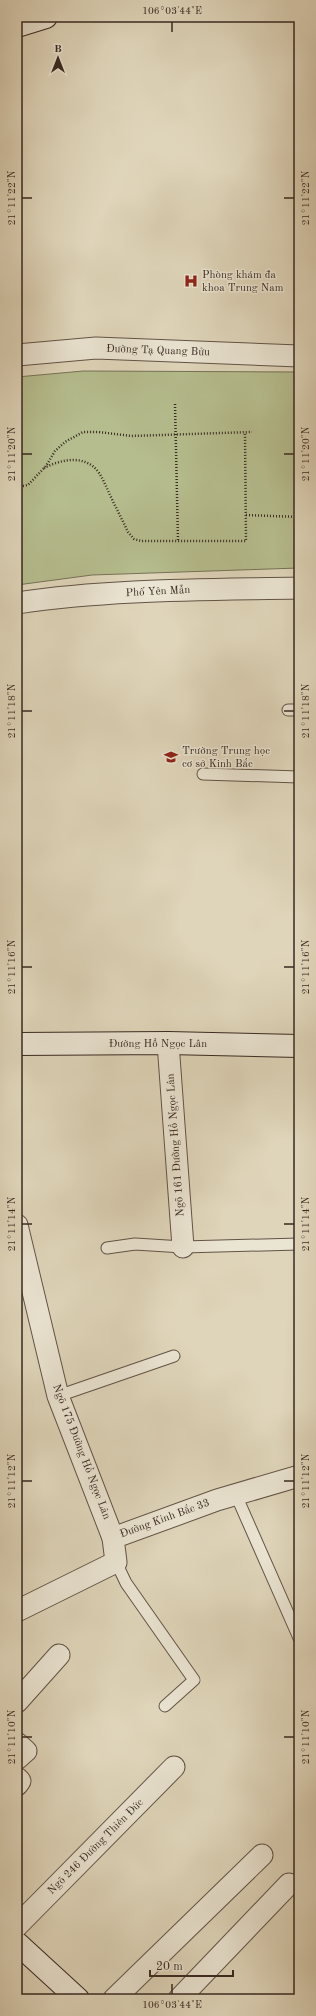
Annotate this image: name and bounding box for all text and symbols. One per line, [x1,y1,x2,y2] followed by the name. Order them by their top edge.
[142,6,202,16] text: 106°03'44"E
[38,38,78,78] north arrow
[54,44,62,55] text: B
[7,170,17,225] text: 21°11'22"N
[301,170,311,225] text: 21°11'22"N
[202,270,284,294] place label: Phòng khám đa khoa Trung Nam
[183,273,199,289] hospital icon: Phòng khám đa khoa Trung Nam
[106,344,210,358] street label: Đường Tạ Quang Bửu
[7,426,17,481] text: 21°11'20"N
[301,426,311,481] text: 21°11'20"N
[125,584,191,599] street label: Phố Yên Mẫn
[7,683,17,738] text: 21°11'18"N
[301,683,311,738] text: 21°11'18"N
[182,746,270,770] place label: Trường Trung học cơ sở Kinh Bắc
[163,749,179,765] school or university icon: Trường Trung học cơ sở Kinh Bắc
[7,939,17,994] text: 21°11'16"N
[301,939,311,994] text: 21°11'16"N
[109,1038,207,1050] street label: Đường Hồ Ngọc Lân
[165,1073,186,1217] street label: Ngõ 161 Đường Hồ Ngọc Lân
[7,1196,17,1251] text: 21°11'14"N
[301,1196,311,1251] text: 21°11'14"N
[50,1383,113,1521] street label: Ngõ 175 Đường Hồ Ngọc Lân
[7,1453,17,1508] text: 21°11'12"N
[301,1453,311,1508] text: 21°11'12"N
[118,1497,211,1540] street label: Đường Kinh Bắc 33
[7,1709,17,1764] text: 21°11'10"N
[301,1709,311,1764] text: 21°11'10"N
[46,1797,146,1897] street label: Ngõ 246 Đường Thiên Đức
[150,1952,233,1978] scale bar
[156,1961,183,1973] text: 20 m
[142,2000,202,2010] text: 106°03'44"E

